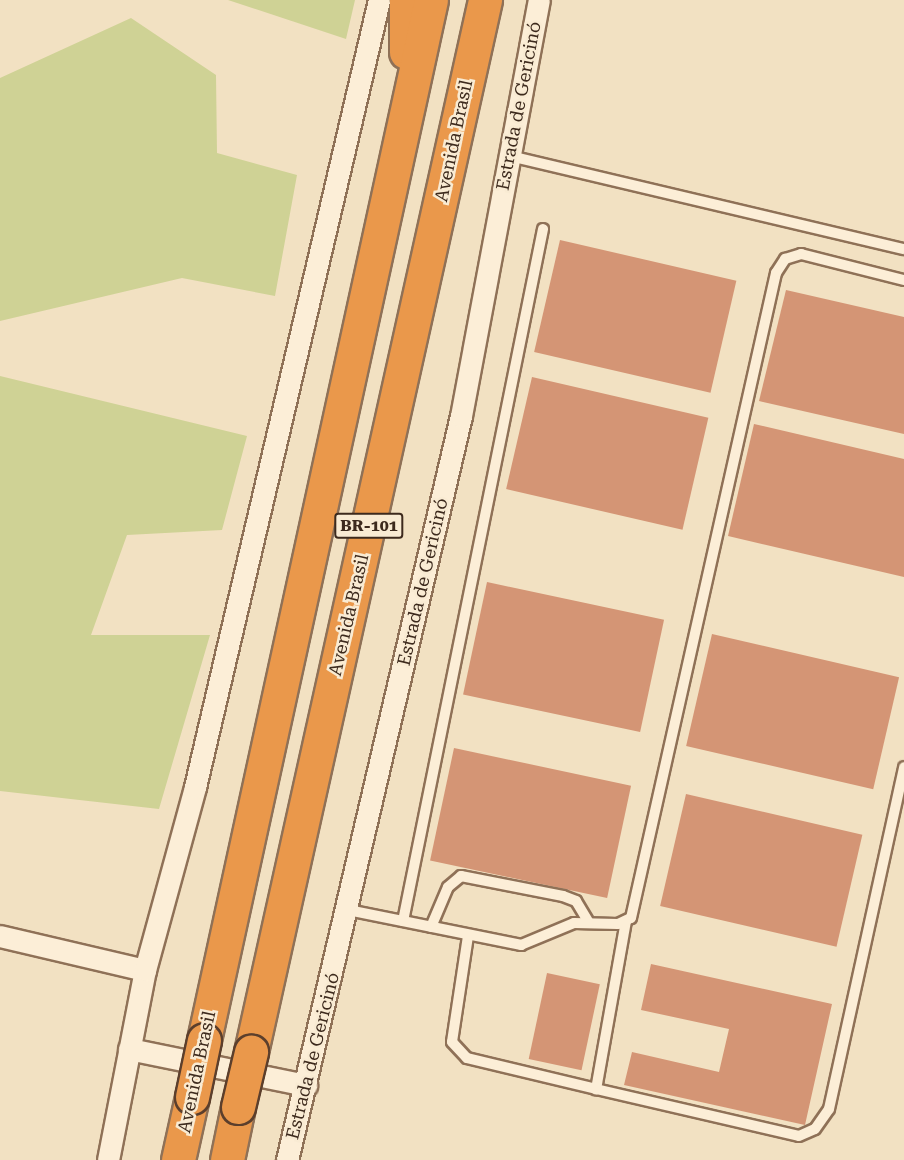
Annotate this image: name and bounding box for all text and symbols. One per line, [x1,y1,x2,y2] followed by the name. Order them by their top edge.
[492,20,546,192] street label: Estrada de Gericinó
[431,78,477,204] street label: Avenida Brasil
[393,496,453,668] street label: Estrada de Gericinó
[333,513,405,539] road number: BR-101
[325,552,373,678] street label: Avenida Brasil
[282,970,344,1142] street label: Estrada de Gericinó
[174,1009,220,1135] street label: Avenida Brasil

